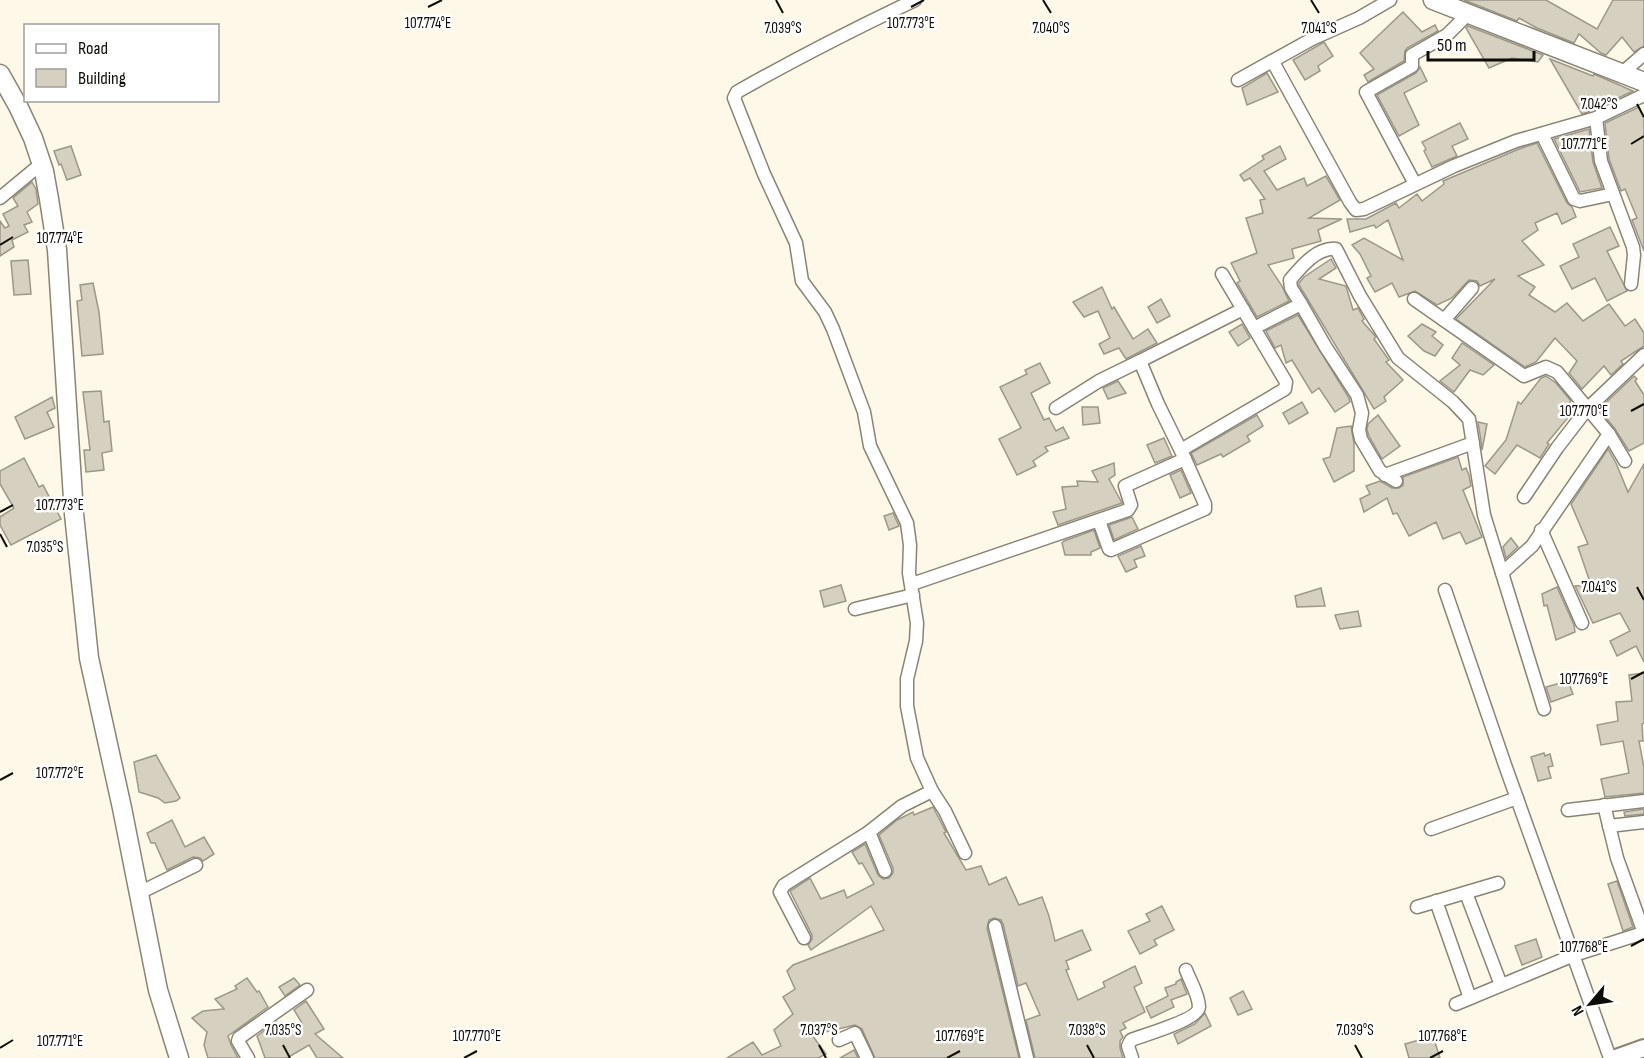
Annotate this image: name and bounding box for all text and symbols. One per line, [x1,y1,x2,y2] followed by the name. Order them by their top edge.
[405,14,451,33] text: 107.774°E
[887,14,935,33] text: 107.773°E
[764,19,802,38] text: 7.039°S
[1032,19,1070,38] text: 7.040°S
[1301,19,1337,38] text: 7.041°S
[24,24,219,102] legend
[1428,24,1534,62] scale bar
[1437,35,1467,56] text: 50 m
[78,38,108,59] text: Road
[78,68,126,89] text: Building
[1580,95,1618,114] text: 7.042°S
[1561,135,1607,154] text: 107.771°E
[37,229,83,248] text: 107.774°E
[1560,402,1608,421] text: 107.770°E
[36,496,84,515] text: 107.773°E
[27,538,63,557] text: 7.035°S
[1581,578,1617,597] text: 7.041°S
[1560,670,1608,689] text: 107.769°E
[36,764,84,783] text: 107.772°E
[1560,938,1608,957] text: 107.768°E
[1560,974,1620,1034] north arrow
[1568,1002,1589,1019] text: N
[265,1021,301,1040] text: 7.035°S
[800,1021,838,1040] text: 7.037°S
[1068,1021,1106,1040] text: 7.038°S
[1336,1021,1374,1040] text: 7.039°S
[453,1027,501,1046] text: 107.770°E
[936,1027,984,1046] text: 107.769°E
[1419,1027,1467,1046] text: 107.768°E
[37,1032,83,1051] text: 107.771°E

